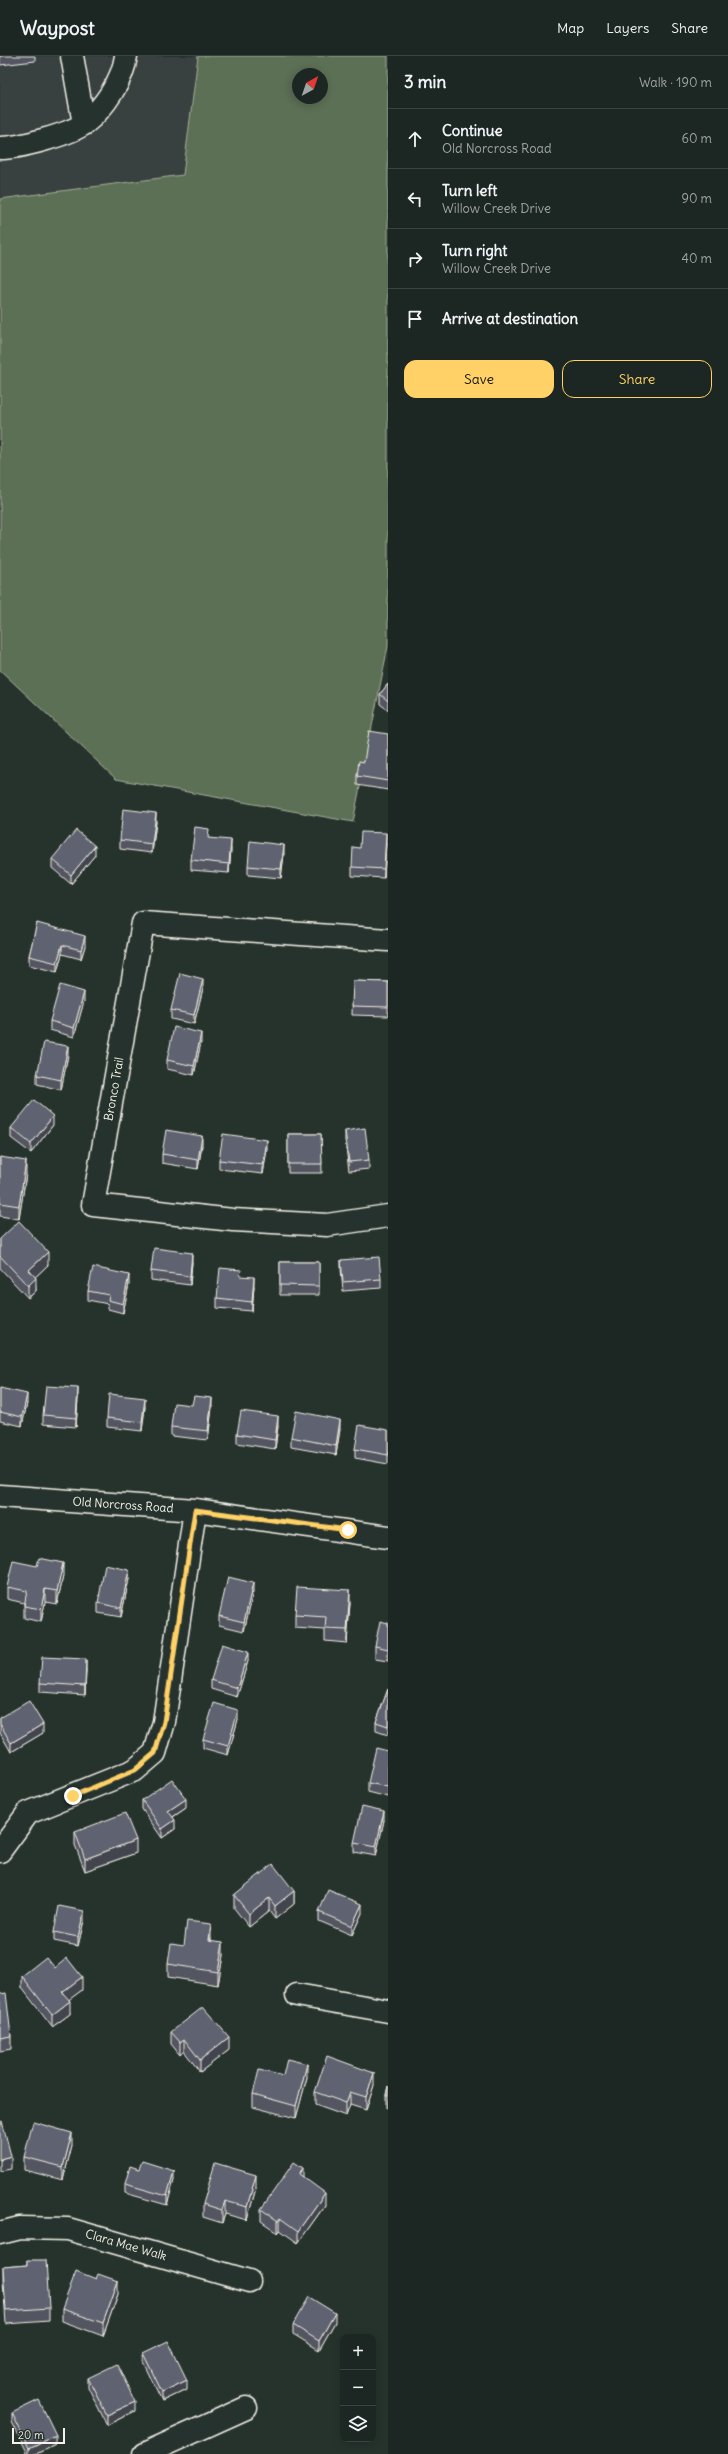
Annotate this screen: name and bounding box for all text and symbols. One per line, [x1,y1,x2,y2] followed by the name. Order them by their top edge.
[20,16,95,40] text: Waypost
[557,19,584,37] text: Map
[606,19,649,37] text: Layers
[671,19,708,37] text: Share
[292,68,328,104] north arrow
[404,71,446,93] text: 3 min
[639,74,712,91] text: Walk · 190 m
[442,121,503,140] text: Continue
[404,128,426,150] icon: ahead
[681,130,712,147] text: 60 m
[442,140,552,157] text: Old Norcross Road
[442,181,497,200] text: Turn left
[404,188,426,210] icon: left
[681,190,712,207] text: 90 m
[442,200,551,217] text: Willow Creek Drive
[442,241,507,260] text: Turn right
[404,248,426,270] icon: right
[681,250,712,267] text: 40 m
[442,260,551,277] text: Willow Creek Drive
[404,308,426,330] icon: arrive
[442,309,578,328] text: Arrive at destination
[404,360,554,398] button: Save
[562,360,712,398] button: Share
[101,1056,126,1122] street label: Bronco Trail
[72,1493,174,1516] street label: Old Norcross Road
[339,1521,357,1539] route start
[64,1787,82,1805] route end
[84,2226,169,2263] street label: Clara Mae Walk
[340,2334,376,2442] map controls
[340,2334,376,2370] button: +
[340,2370,376,2406] button: −
[340,2406,376,2442] button: layers
[12,2426,65,2445] scale bar
[18,2428,44,2442] text: 20 m

